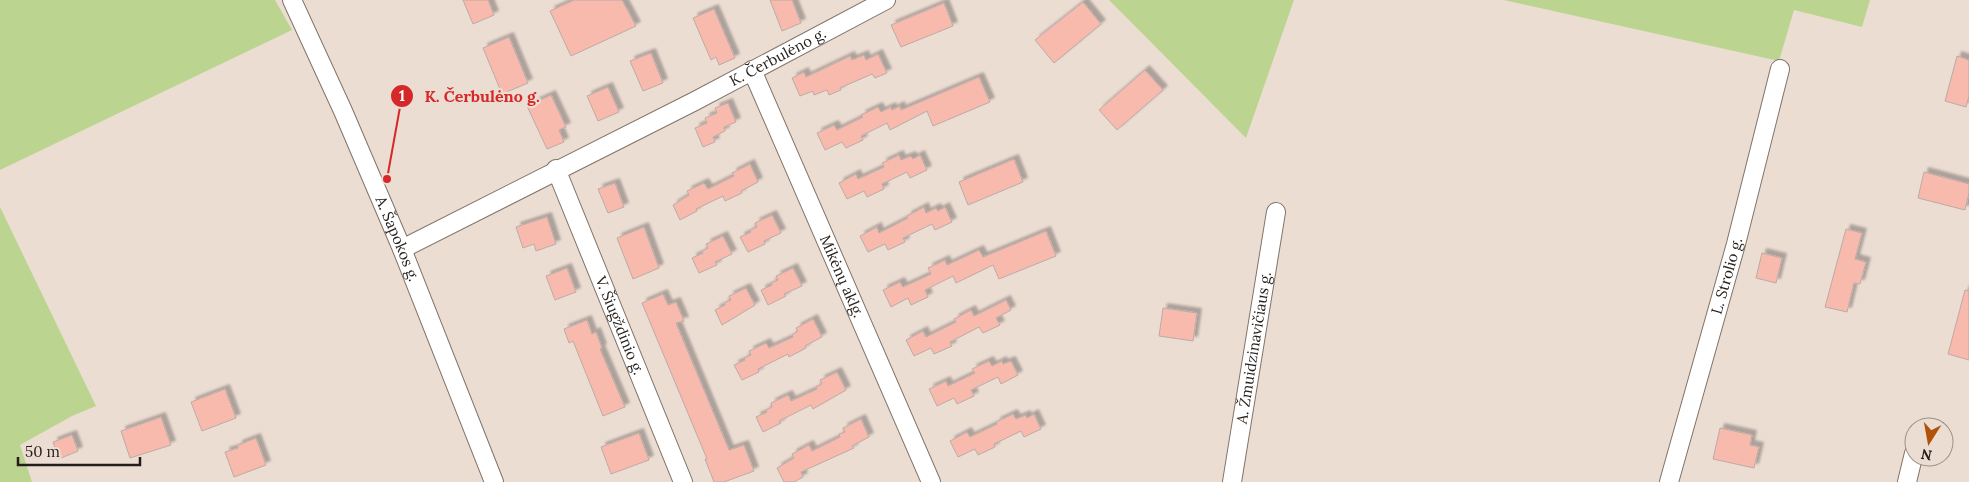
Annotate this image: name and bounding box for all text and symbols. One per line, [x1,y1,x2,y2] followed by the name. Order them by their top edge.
[726,23,829,90] street label: K. Čerbulėno g.
[390,81,550,112] callout: K. Čerbulėno g.
[399,86,405,105] text: 1
[424,86,540,106] text: K. Čerbulėno g.
[371,192,424,284] street label: A. Šapokos g.
[816,232,868,320] street label: Mikėnų aklg.
[1707,236,1746,316] street label: L. Strolio g.
[1231,270,1275,426] street label: A. Žmuidzinavičiaus g.
[591,272,648,377] street label: V. Šiugždinio g.
[1904,417,1954,467] north arrow
[18,434,140,466] scale bar
[25,442,60,461] text: 50 m
[1919,445,1934,465] text: N

